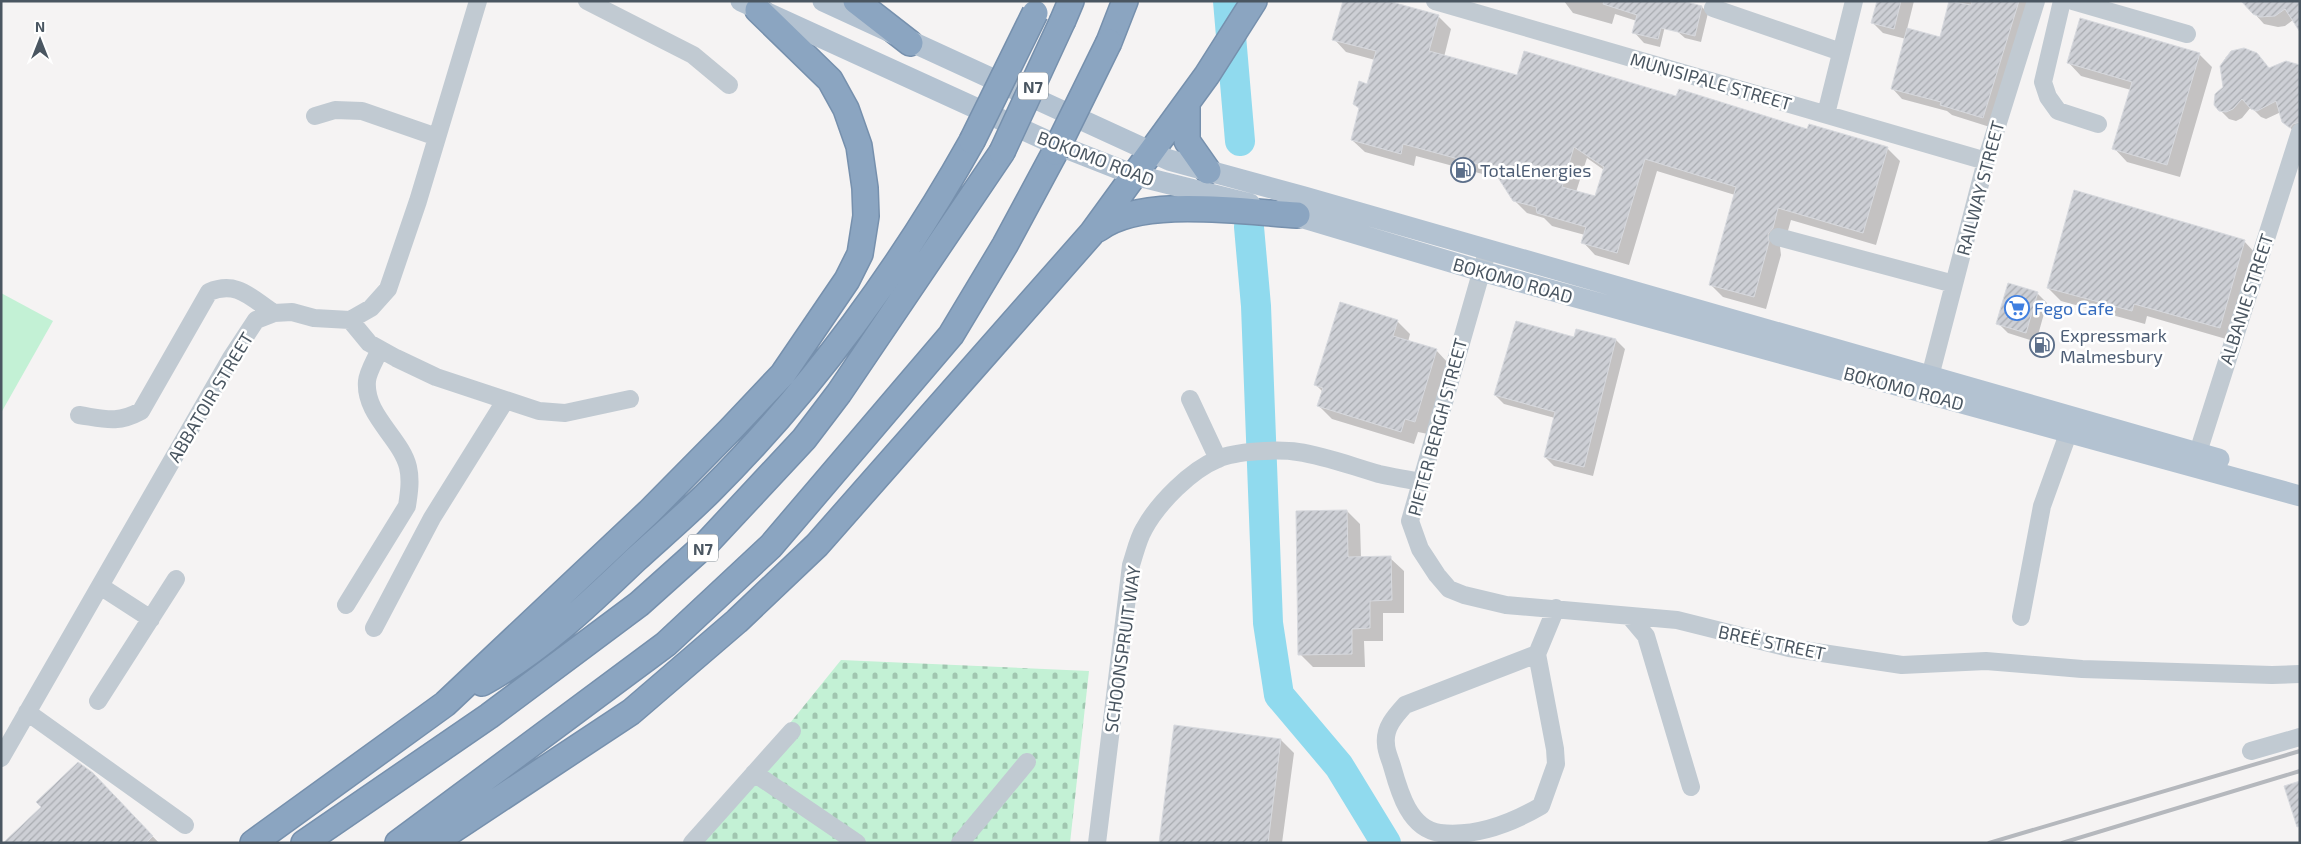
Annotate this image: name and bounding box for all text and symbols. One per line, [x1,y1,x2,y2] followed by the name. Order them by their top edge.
[15,15,65,65] north arrow
[35,18,45,35] text: N
[1628,47,1795,115] street label: MUNISIPALE STREET
[1018,72,1048,100] road number: N7
[1951,118,2009,258] street label: RAILWAY STREET
[1034,126,1158,190] street label: BOKOMO ROAD
[1450,157,1476,183] fuel station icon: TotalEnergies
[1480,159,1591,181] place label: TotalEnergies
[2214,230,2278,367] street label: ALBANIE STREET
[1451,252,1575,308] street label: BOKOMO ROAD
[2004,295,2030,321] supermarket icon: Fego Cafe
[2034,297,2114,319] place label: Fego Cafe
[2060,324,2167,367] place label: Expressmark Malmesbury
[162,327,258,466] street label: ABBATOIR STREET
[2029,332,2055,358] fuel station icon: Expressmark Malmesbury
[1403,335,1471,518] street label: PIETER BERGH STREET
[1842,361,1966,415] street label: BOKOMO ROAD
[688,534,718,562] road number: N7
[1099,563,1145,734] street label: SCHOONSPRUIT WAY
[1717,620,1828,664] street label: BREË STREET

